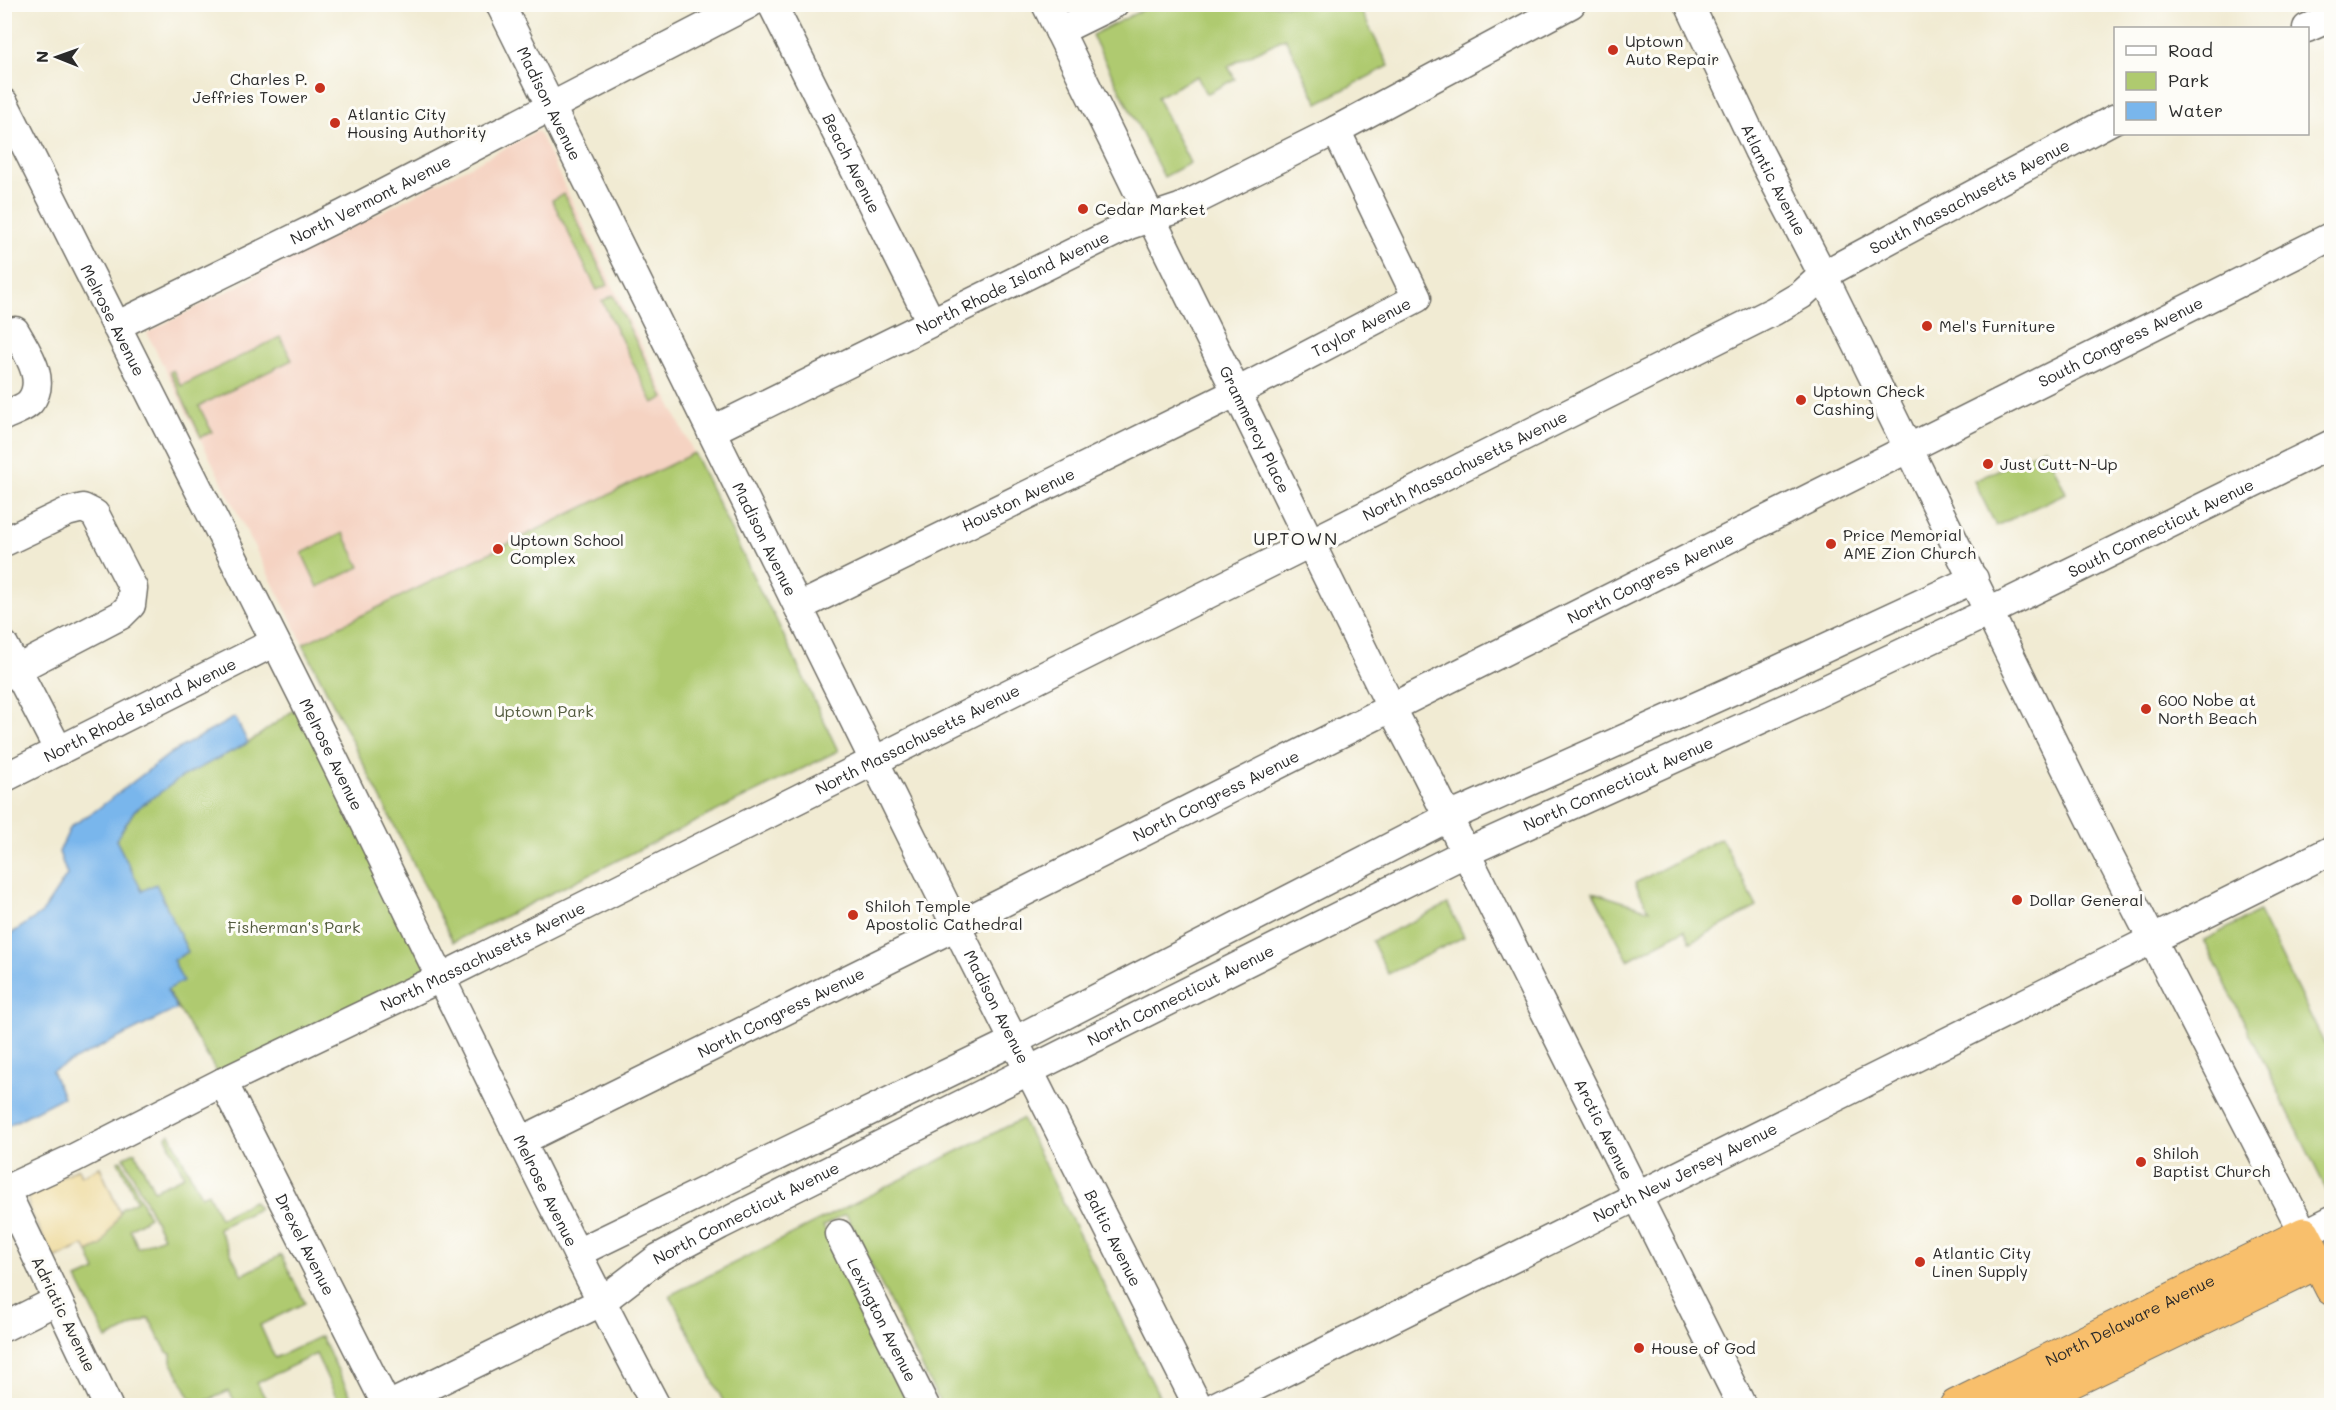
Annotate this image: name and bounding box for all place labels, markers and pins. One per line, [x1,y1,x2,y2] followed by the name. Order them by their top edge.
[1625,30,1719,69] place label: Uptown Auto Repair
[1606,43,1620,57] marker: Uptown Auto Repair
[192,68,308,107] place label: Charles P. Jeffries Tower
[313,81,327,95] marker: Charles P. Jeffries Tower
[347,103,486,142] place label: Atlantic City Housing Authority
[328,116,342,130] marker: Atlantic City Housing Authority
[1095,198,1206,219] place label: Cedar Market
[1076,202,1090,216] marker: Cedar Market
[1939,315,2055,336] place label: Mel's Furniture
[1920,319,1934,333] marker: Mel's Furniture
[1813,380,1925,419] place label: Uptown Check Cashing
[1794,393,1808,407] marker: Uptown Check Cashing
[2000,453,2118,474] place label: Just Cutt-N-Up
[1981,457,1995,471] marker: Just Cutt-N-Up
[1843,524,1976,563] place label: Price Memorial AME Zion Church
[510,529,624,568] place label: Uptown School Complex
[1824,537,1838,551] marker: Price Memorial AME Zion Church
[491,542,505,556] marker: Uptown School Complex
[2158,689,2257,728] place label: 600 Nobe at North Beach
[2139,702,2153,716] marker: 600 Nobe at North Beach
[2029,889,2143,910] place label: Dollar General
[2010,893,2024,907] marker: Dollar General
[865,895,1023,934] place label: Shiloh Temple Apostolic Cathedral
[846,908,860,922] marker: Shiloh Temple Apostolic Cathedral
[2153,1142,2270,1181] place label: Shiloh Baptist Church
[2134,1155,2148,1169] marker: Shiloh Baptist Church
[1932,1242,2031,1281] place label: Atlantic City Linen Supply
[1913,1255,1927,1269] marker: Atlantic City Linen Supply
[1651,1337,1756,1358] place label: House of God
[1632,1341,1646,1355] marker: House of God

